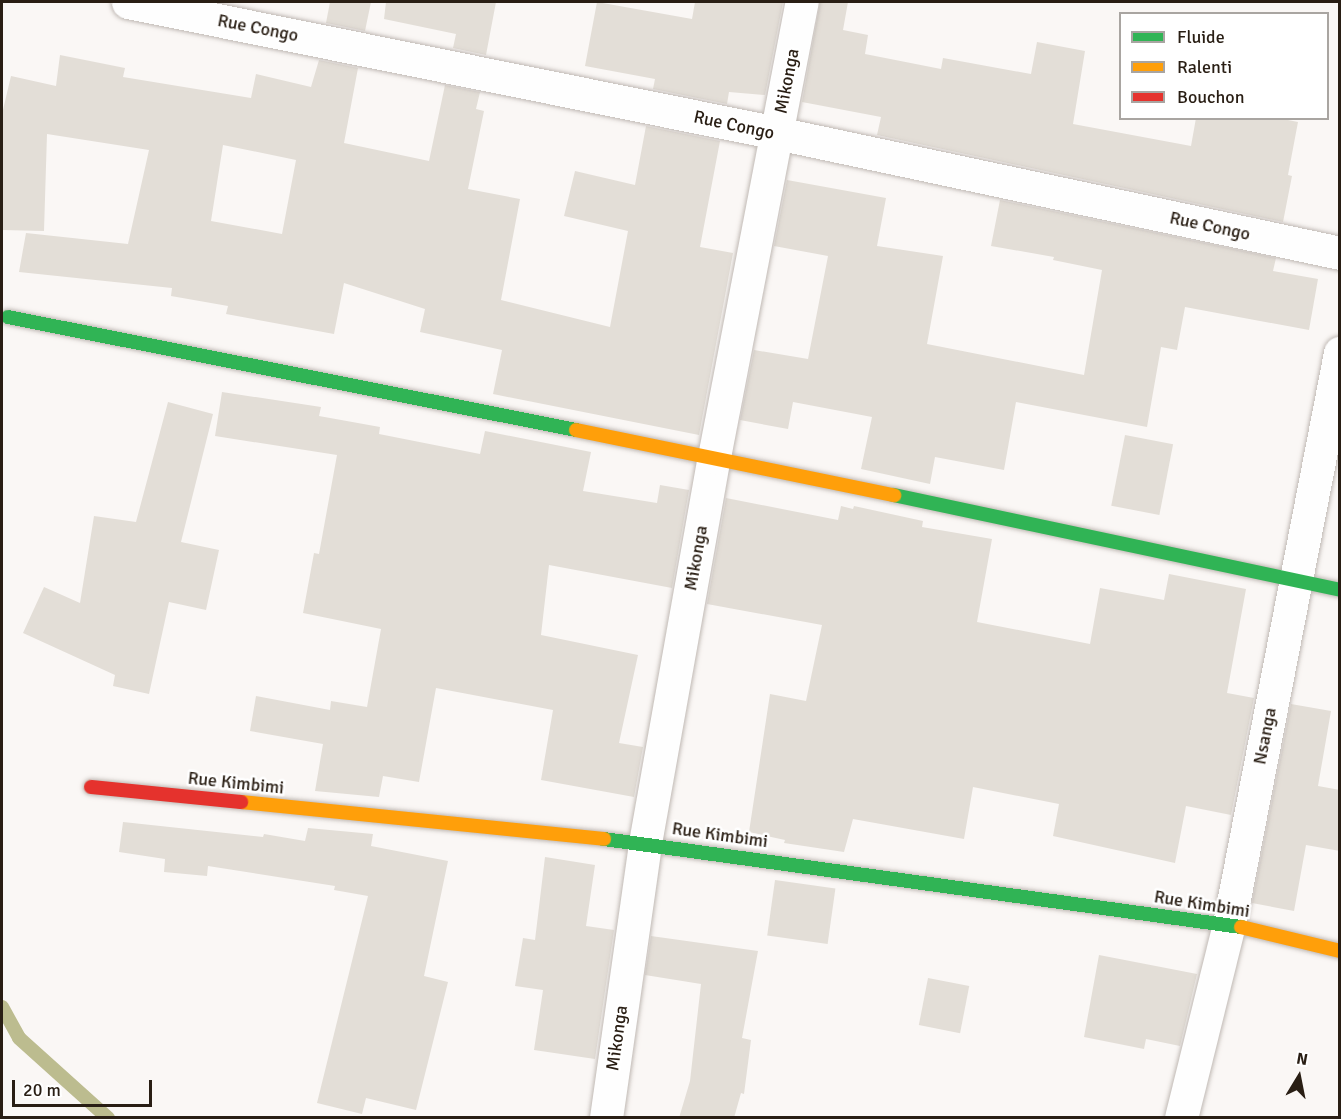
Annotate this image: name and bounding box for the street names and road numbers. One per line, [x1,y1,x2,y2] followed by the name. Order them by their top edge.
[216,10,300,46] street label: Rue Congo
[770,47,804,115] street label: Mikonga
[692,106,776,144] street label: Rue Congo
[1168,207,1252,245] street label: Rue Congo
[680,524,712,592] street label: Mikonga
[1249,706,1281,766] street label: Nsanga
[187,767,285,799] street label: Rue Kimbimi
[671,818,769,852] street label: Rue Kimbimi
[1153,886,1251,922] street label: Rue Kimbimi
[602,1004,632,1072] street label: Mikonga

